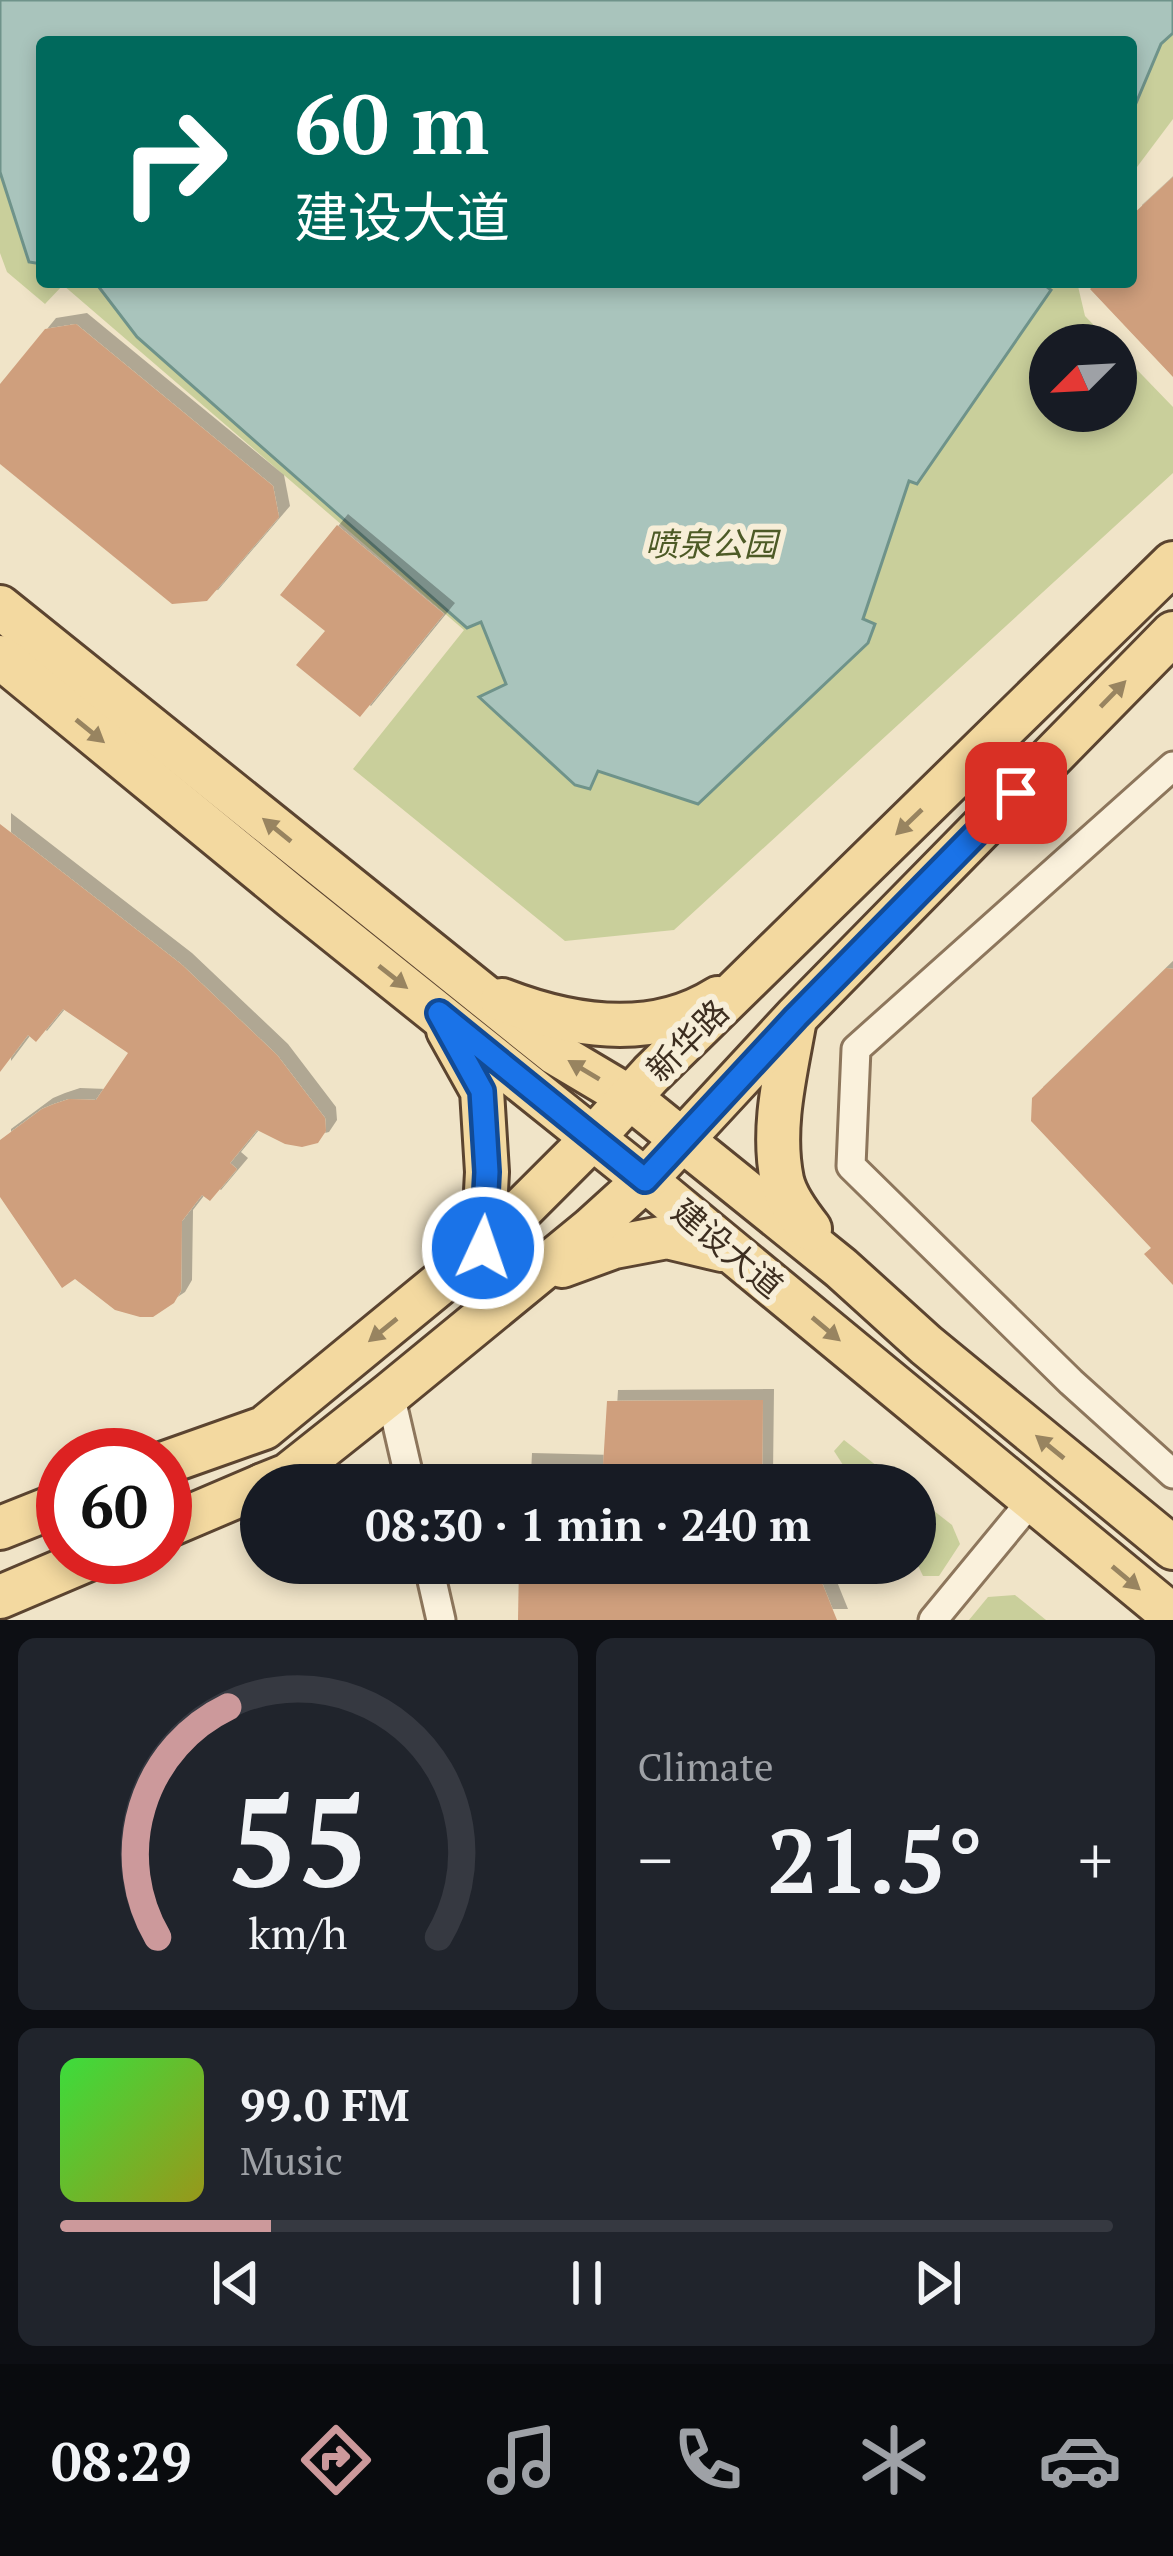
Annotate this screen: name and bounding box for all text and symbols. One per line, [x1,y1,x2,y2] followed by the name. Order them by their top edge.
[294,67,489,178] text: 60 m
[96,84,252,240] icon: right
[294,181,510,252] text: 建设大道
[1029,324,1137,432] north arrow
[1029,324,1137,432] map controls
[645,522,781,565] park label: 喷泉公园
[1099,680,1127,709] one-way arrow
[75,718,106,743] one-way arrow
[965,742,1067,844] pin
[983,760,1049,826] icon: arrive
[895,807,924,835] one-way arrow
[262,818,293,843] one-way arrow
[378,964,409,989] one-way arrow
[637,990,737,1090] street label: 新华路
[567,1061,601,1082] one-way arrow
[420,1185,546,1311] position arrow
[664,1189,792,1307] street label: 建设大道
[811,1316,841,1342] one-way arrow
[367,1317,398,1343] one-way arrow
[36,1428,192,1584] speed limit sign: 60
[1035,1435,1066,1460] one-way arrow
[365,1494,811,1554] text: 08:30 · 1 min · 240 m
[1111,1564,1142,1590] one-way arrow
[638,1740,774,1792] text: Climate
[227,1756,368,1922] text: 55
[767,1799,983,1919] text: 21.5°
[638,1815,673,1903] text: −
[1078,1815,1113,1903] text: +
[248,1904,347,1961] text: km/h
[240,2074,409,2134] text: 99.0 FM
[240,2134,343,2186] text: Music
[203,2250,269,2316] icon: previous
[554,2250,620,2316] icon: pause
[905,2250,971,2316] icon: next
[294,2418,378,2502] icon: directions
[480,2418,564,2502] icon: music
[666,2418,750,2502] icon: phone
[852,2418,936,2502] icon: climate
[1038,2418,1122,2502] icon: car
[51,2425,192,2496] text: 08:29

